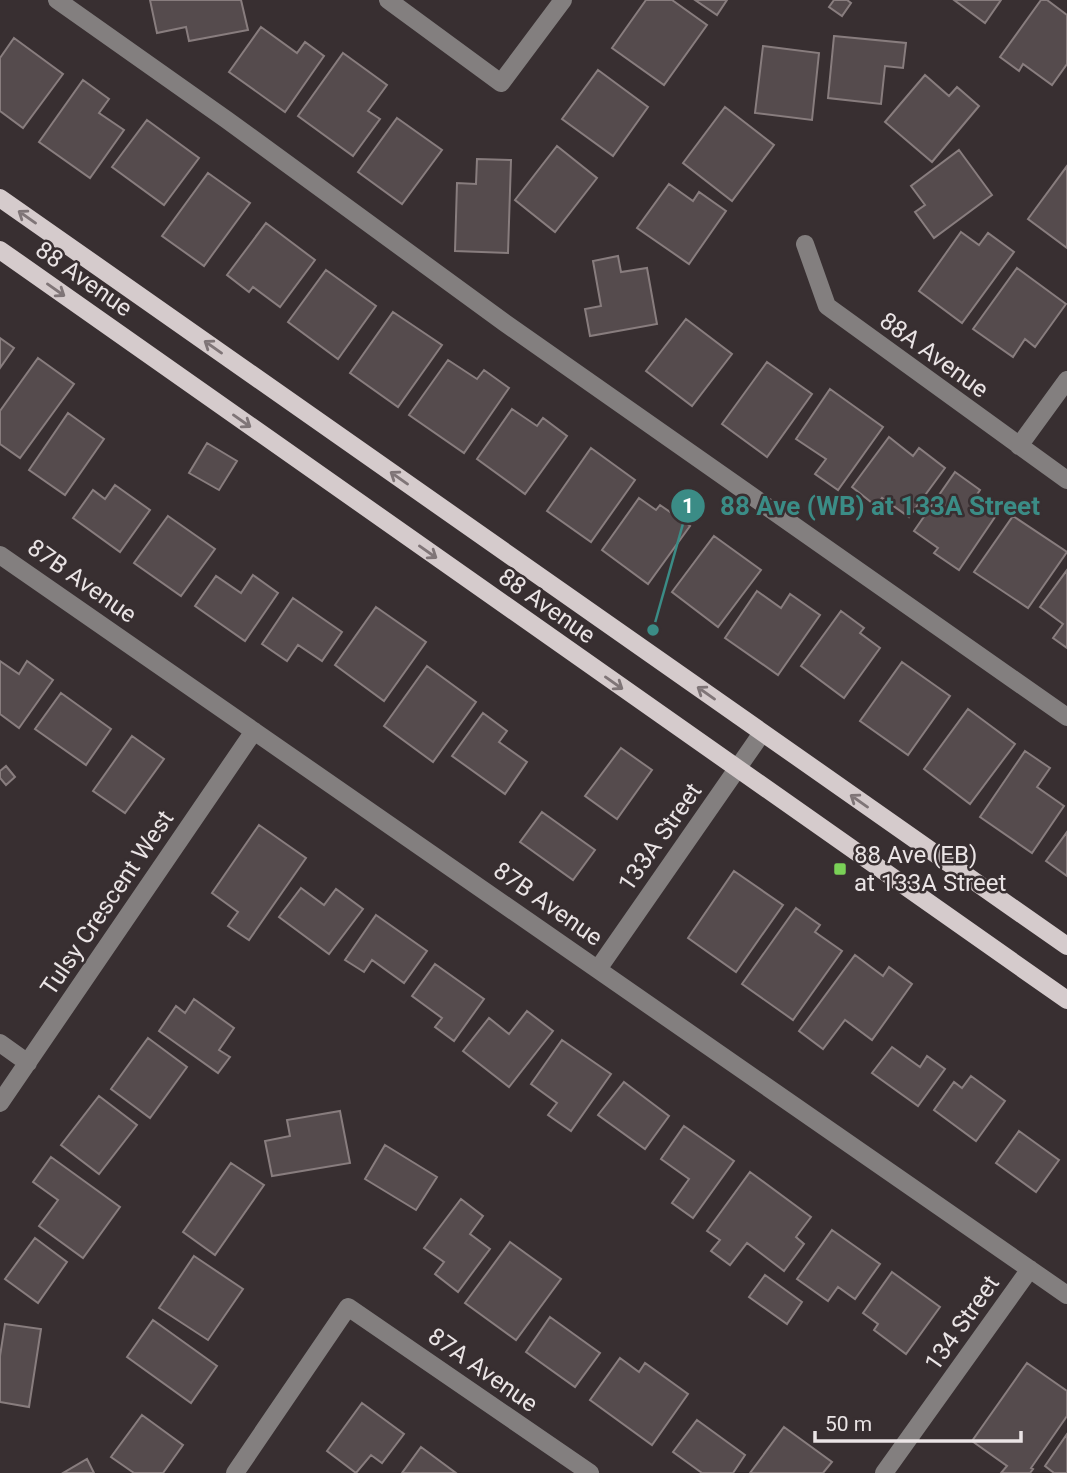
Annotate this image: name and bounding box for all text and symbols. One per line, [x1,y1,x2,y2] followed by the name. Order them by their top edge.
[18,210,37,224] one-way arrow
[30,236,138,322] street label: 88 Avenue
[46,283,65,297] one-way arrow
[874,306,994,404] street label: 88A Avenue
[204,340,223,354] one-way arrow
[232,414,251,428] one-way arrow
[390,471,409,485] one-way arrow
[671,482,1054,529] callout: 88 Ave (WB) at 133A Street
[720,491,1040,521] text: 88 Ave (WB) at 133A Street
[682,494,694,518] text: 1
[22,533,142,629] street label: 87B Avenue
[418,545,437,559] one-way arrow
[493,563,601,649] street label: 88 Avenue
[604,676,623,690] one-way arrow
[697,686,716,700] one-way arrow
[613,777,708,896] street label: 133A Street
[850,794,869,808] one-way arrow
[35,805,179,1001] street label: Tulsy Crescent West
[854,841,1006,897] place label: 88 Ave (EB) at 133A Street
[488,856,608,952] street label: 87B Avenue
[832,861,848,877] marker: 88 Ave (EB) at 133A Street
[919,1270,1005,1376] street label: 134 Street
[423,1322,543,1418] street label: 87A Avenue
[815,1400,1021,1444] scale bar
[825,1412,872,1436] text: 50 m

